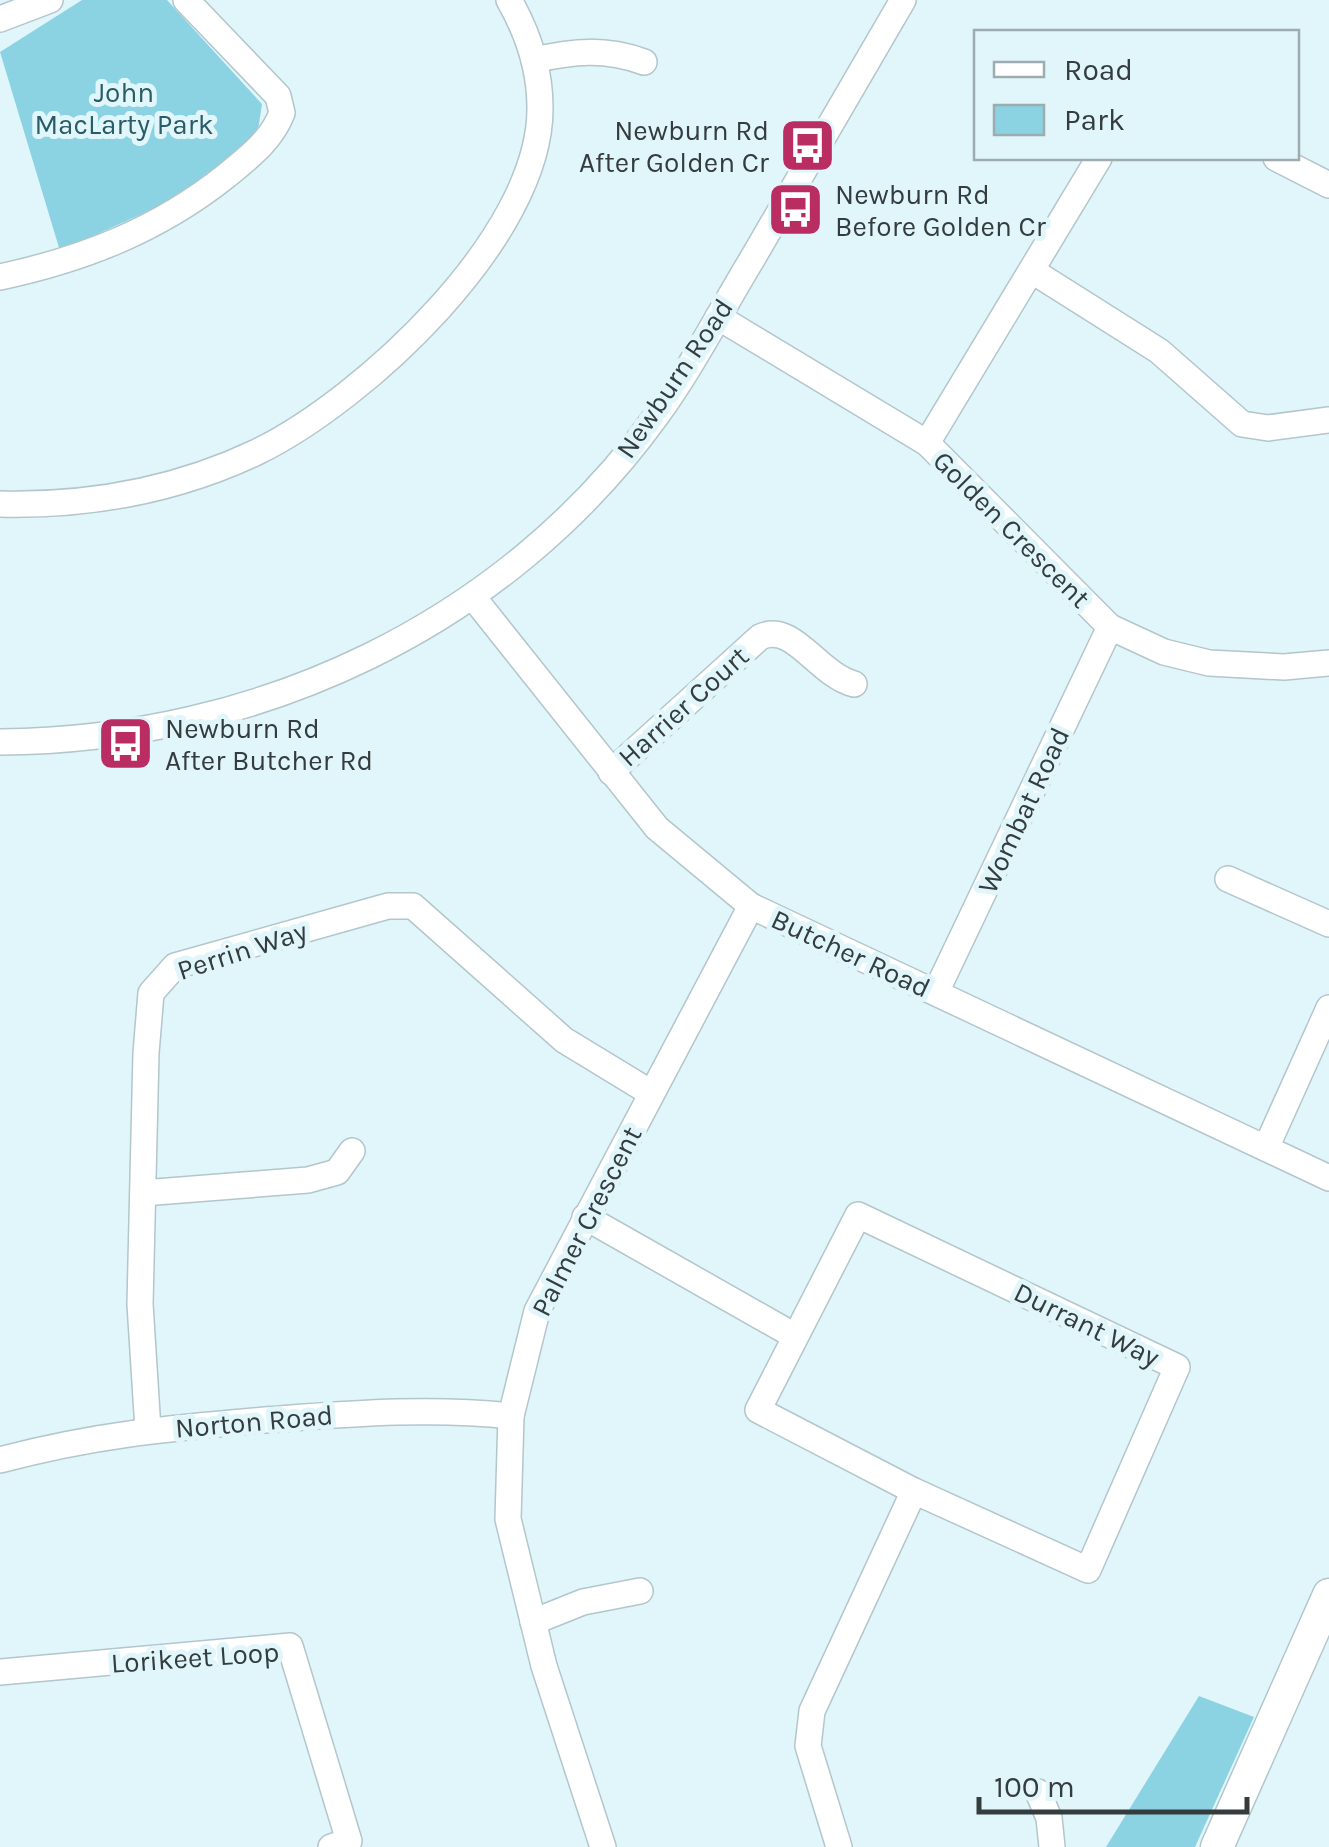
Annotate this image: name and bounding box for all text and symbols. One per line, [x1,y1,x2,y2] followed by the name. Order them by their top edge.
[974,30,1299,160] legend
[1064,52,1133,88] text: Road
[34,76,214,141] park label: John MacLarty Park
[1064,102,1125,138] text: Park
[579,114,770,179] place label: Newburn Rd After Golden Cr
[778,116,838,176] bus stop icon: Newburn Rd After Golden Cr
[835,178,1047,243] place label: Newburn Rd Before Golden Cr
[766,180,826,240] bus stop icon: Newburn Rd Before Golden Cr
[609,292,740,464] street label: Newburn Road
[926,444,1097,615] street label: Golden Crescent
[611,639,755,773] street label: Harrier Court
[165,712,373,777] place label: Newburn Rd After Butcher Rd
[96,714,156,774] bus stop icon: Newburn Rd After Butcher Rd
[971,722,1076,898] street label: Wombat Road
[766,902,936,1005] street label: Butcher Road
[173,914,311,987] street label: Perrin Way
[524,1121,649,1322] street label: Palmer Crescent
[1009,1275,1165,1374] street label: Durrant Way
[174,1398,334,1445] street label: Norton Road
[110,1635,280,1680] street label: Lorikeet Loop
[979,1752,1246,1814] scale bar
[994,1769,1075,1805] text: 100 m

